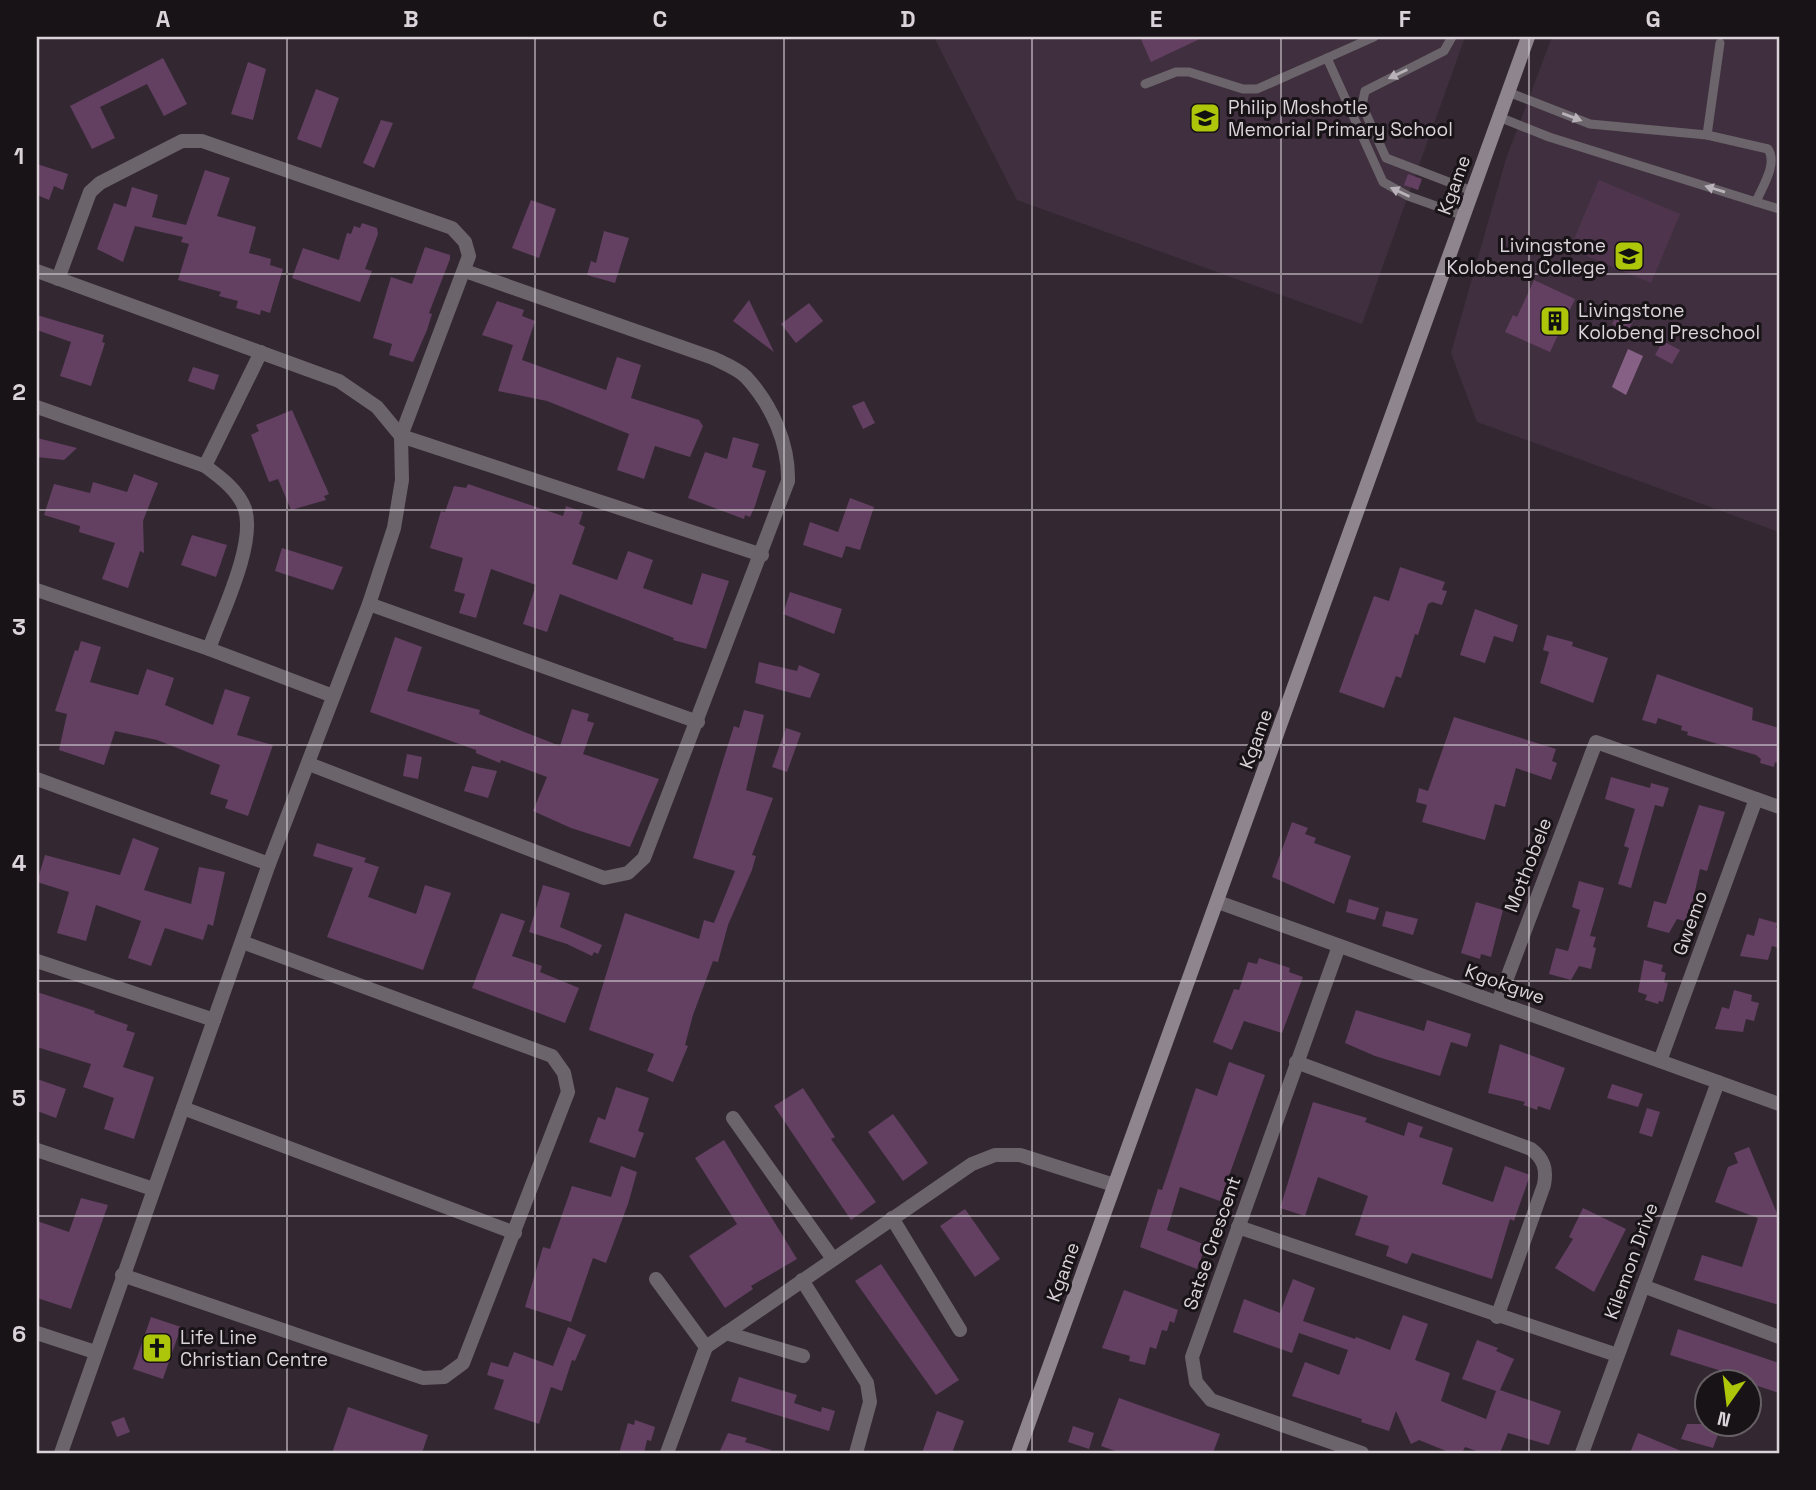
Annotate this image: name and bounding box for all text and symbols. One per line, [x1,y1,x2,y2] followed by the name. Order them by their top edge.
[156,4,171,34] text: A
[403,4,419,34] text: B
[653,4,667,34] text: C
[900,4,916,34] text: D
[1150,4,1162,34] text: E
[1399,4,1411,34] text: F
[1645,4,1661,34] text: G
[1388,69,1408,80] one-way arrow
[1228,95,1453,142] place label: Philip Moshotle Memorial Primary School
[1188,101,1222,135] school or university icon: Philip Moshotle Memorial Primary School
[1561,111,1582,122] one-way arrow
[14,141,24,171] text: 1
[1432,152,1476,218] street label: Kgame
[1704,183,1725,194] one-way arrow
[1390,186,1410,198] one-way arrow
[1447,233,1606,280] place label: Livingstone Kolobeng College
[1612,239,1646,273] school or university icon: Livingstone Kolobeng College
[1578,298,1760,345] place label: Livingstone Kolobeng Preschool
[1538,304,1572,338] building icon: Livingstone Kolobeng Preschool
[12,377,26,407] text: 2
[12,612,26,642] text: 3
[1234,706,1278,772] street label: Kgame
[1499,814,1557,916] street label: Mothobele
[12,848,27,878] text: 4
[1667,887,1713,959] street label: Gwemo
[1462,958,1548,1010] street label: Kgokgwe
[12,1083,26,1113] text: 5
[1177,1173,1247,1313] street label: Satse Crescent
[1598,1199,1664,1323] street label: Kilemon Drive
[1041,1239,1085,1305] street label: Kgame
[12,1319,26,1349] text: 6
[180,1325,328,1372] place label: Life Line Christian Centre
[140,1331,174,1365] church icon: Life Line Christian Centre
[1694,1368,1764,1438] north arrow
[1715,1405,1733,1433] text: N

